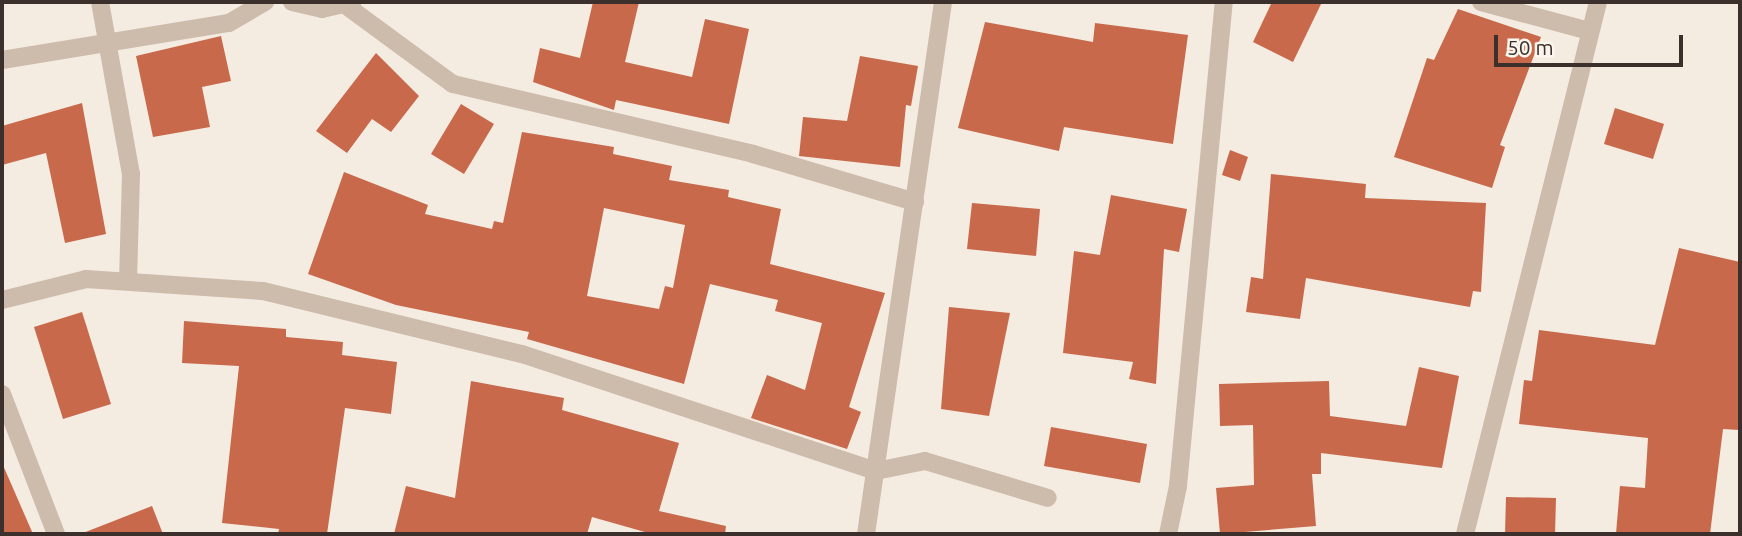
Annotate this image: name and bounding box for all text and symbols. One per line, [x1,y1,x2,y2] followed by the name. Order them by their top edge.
[1497,21,1686,65] scale bar
[1507,35,1554,59] text: 50 m

